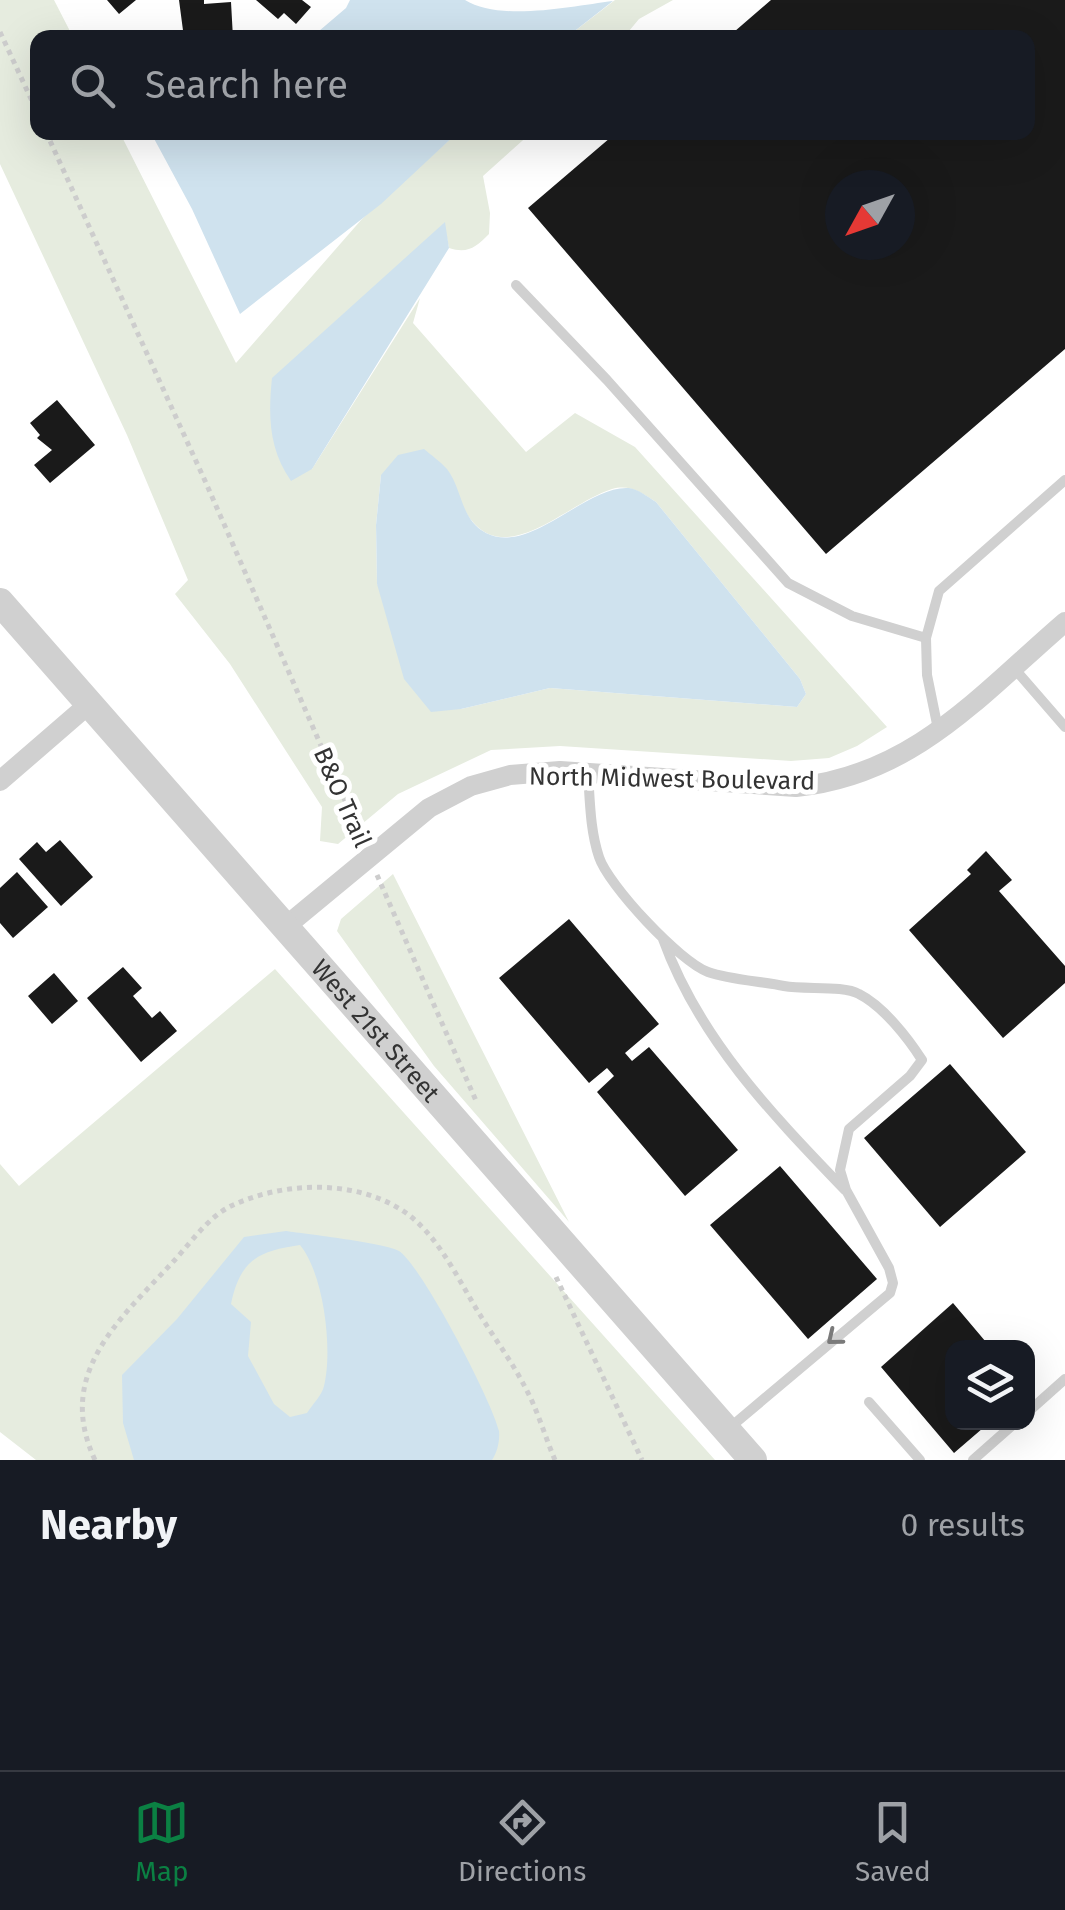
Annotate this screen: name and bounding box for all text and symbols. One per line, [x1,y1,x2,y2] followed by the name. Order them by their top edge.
[30,30,1035,140] search box
[65,58,120,113] icon: search
[145,62,348,108] text: Search here
[825,170,915,260] north arrow
[307,743,377,852] street label: B&O Trail
[529,762,815,796] street label: North Midwest Boulevard
[305,954,446,1109] street label: West 21st Street
[828,1327,846,1345] one-way arrow
[945,1340,1035,1430] map controls
[945,1340,1035,1430] button: layers
[40,1500,177,1550] text: Nearby
[900,1506,1025,1544] text: 0 results
[134,1795,189,1888] tab: Map
[458,1795,586,1888] tab: Directions
[855,1795,931,1888] tab: Saved

